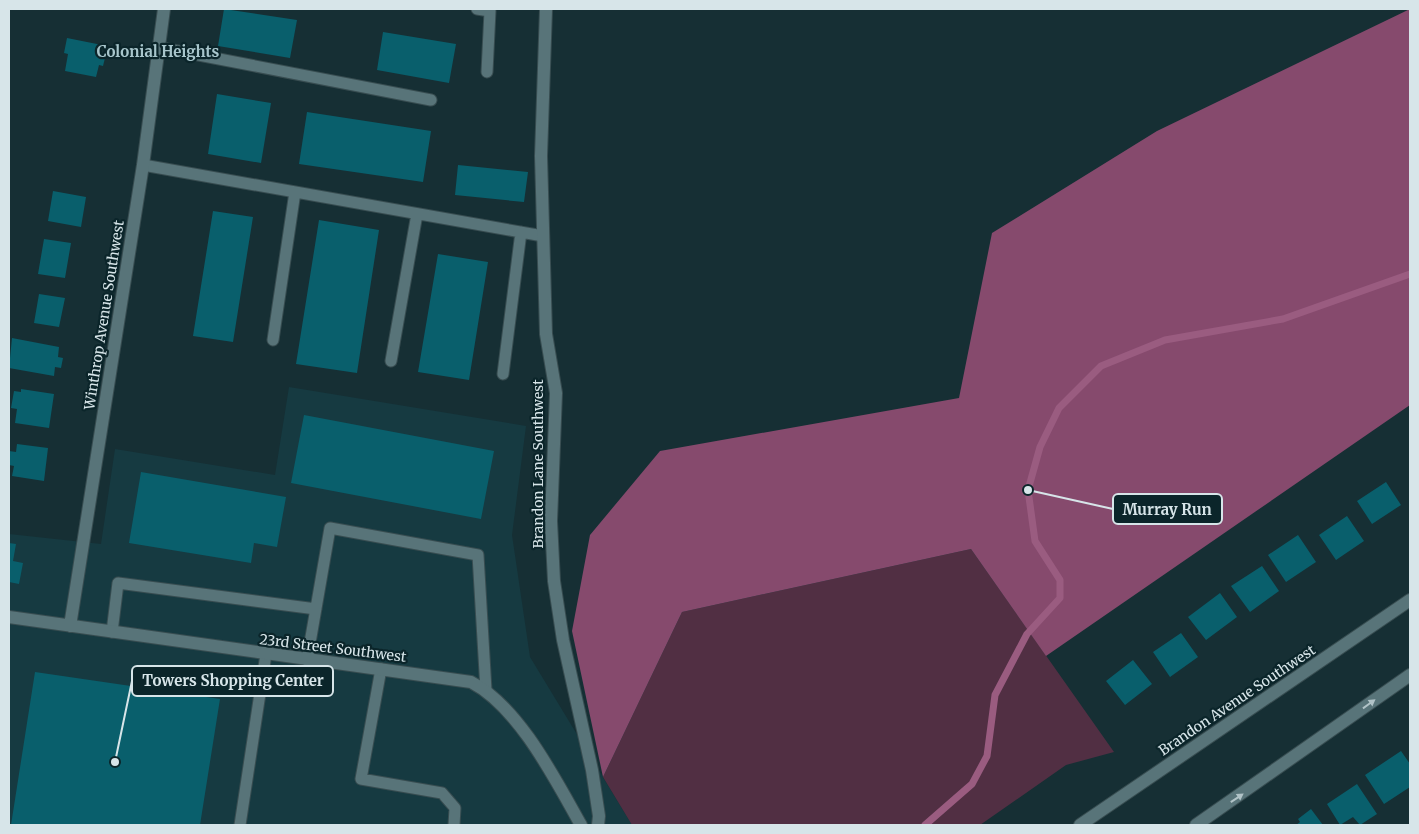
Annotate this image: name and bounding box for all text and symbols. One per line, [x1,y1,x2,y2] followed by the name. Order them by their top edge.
[97,42,219,61] district label: Colonial Heights
[80,218,128,412] street label: Winthrop Avenue Southwest
[529,379,547,549] street label: Brandon Lane Southwest
[1113,494,1222,524] callout: Murray Run
[1122,500,1212,519] text: Murray Run
[259,630,408,666] street label: 23rd Street Southwest
[1155,640,1319,759] street label: Brandon Avenue Southwest
[132,666,333,696] callout: Towers Shopping Center
[142,671,324,690] text: Towers Shopping Center
[1363,699,1376,709] one-way arrow
[1230,794,1244,803] one-way arrow

